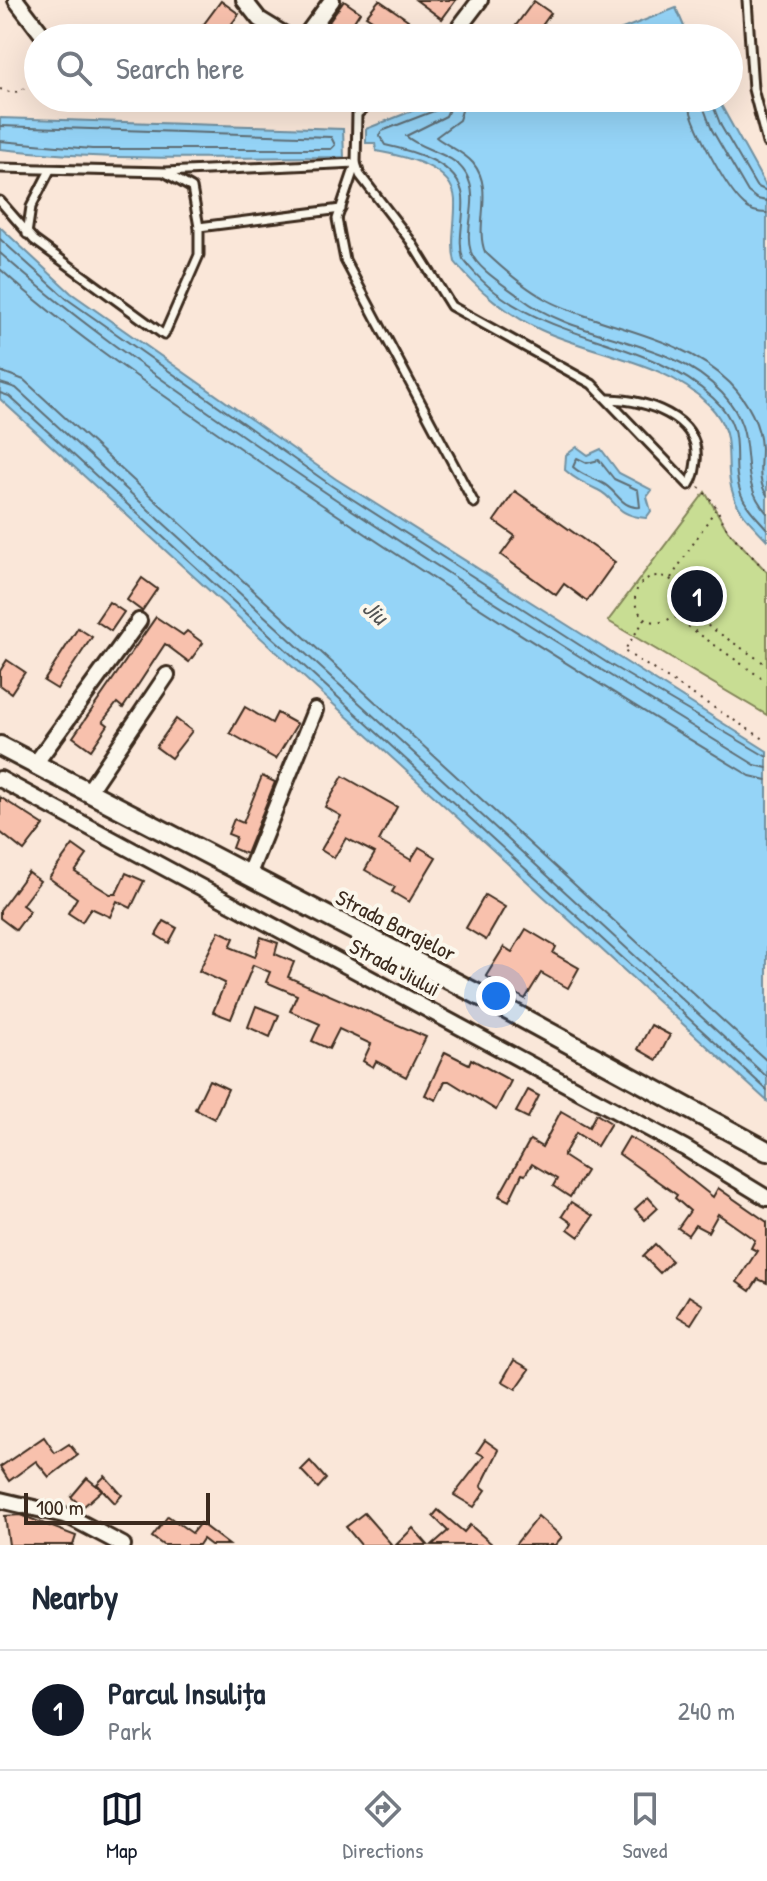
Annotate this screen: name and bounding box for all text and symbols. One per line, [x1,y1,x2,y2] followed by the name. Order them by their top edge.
[24,24,743,112] search box
[52,46,96,90] icon: search
[116,48,244,88] text: Search here
[671,566,723,626] pin: 1
[356,591,397,633] water label: Jiu
[331,882,462,968] street label: Strada Barajelor
[344,931,446,1003] street label: Strada Jiului
[476,976,516,1016] your location
[24,1489,210,1525] scale bar
[36,1492,84,1522] text: 100 m
[32,1574,118,1620] text: Nearby
[108,1673,265,1713] text: Parcul Insulița
[53,1693,63,1728] text: 1
[678,1693,735,1728] text: 240 m
[108,1713,152,1748] text: Park
[100,1787,144,1865] tab: Map
[343,1787,424,1865] tab: Directions
[623,1787,667,1865] tab: Saved

